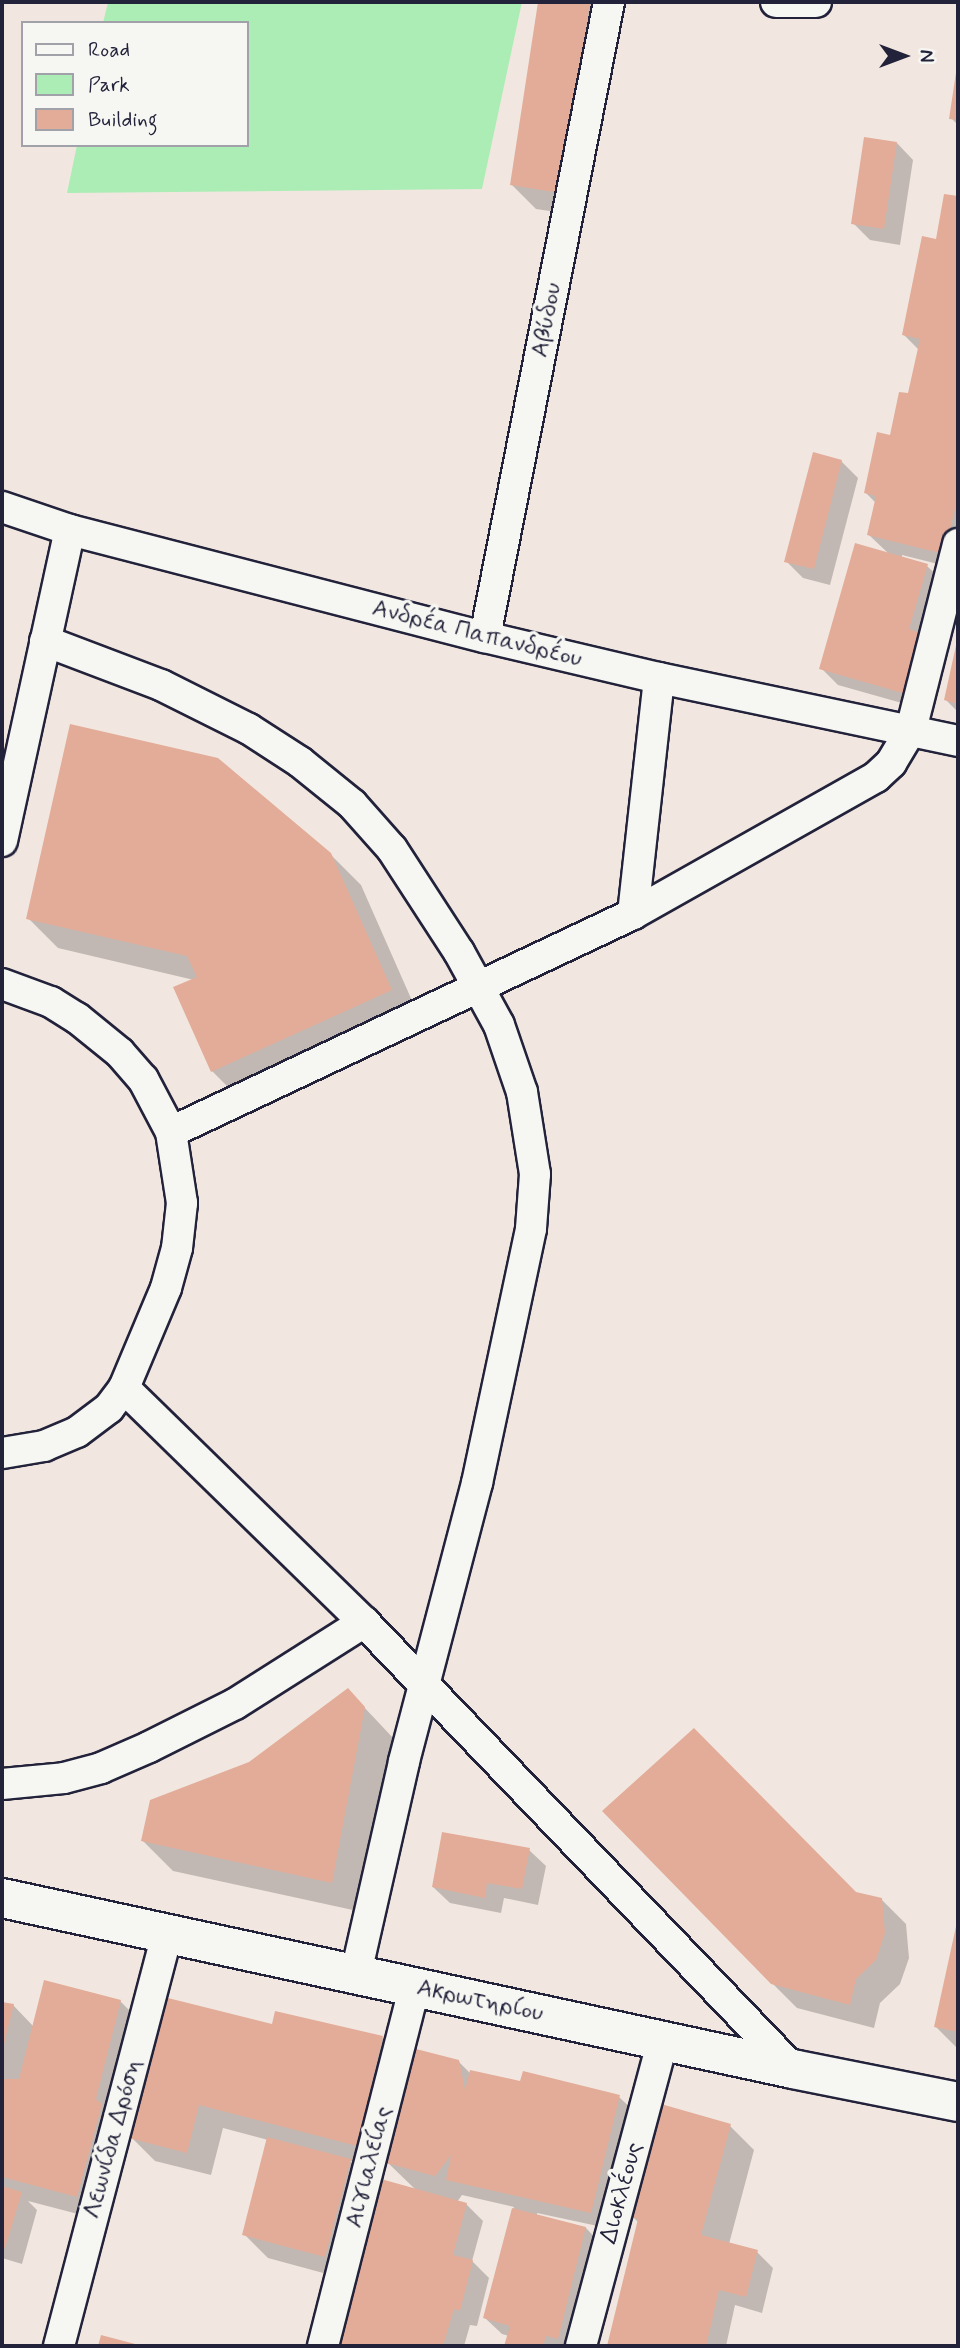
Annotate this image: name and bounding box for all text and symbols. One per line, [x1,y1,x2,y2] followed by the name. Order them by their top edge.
[21,21,248,147] legend
[869,21,939,91] north arrow
[88,36,130,64] text: Road
[913,50,938,62] text: N
[88,71,130,99] text: Park
[88,106,158,134] text: Building
[526,280,568,360] street label: Αβύδου
[369,594,585,674] street label: Ανδρέα Παπανδρέου
[414,1974,546,2028] street label: Ακρωτηρίου
[78,2056,148,2222] street label: Λεωνίδα Δρόση
[340,2103,398,2231] street label: Αιγιαλείας
[595,2139,649,2247] street label: Διοκλέους

